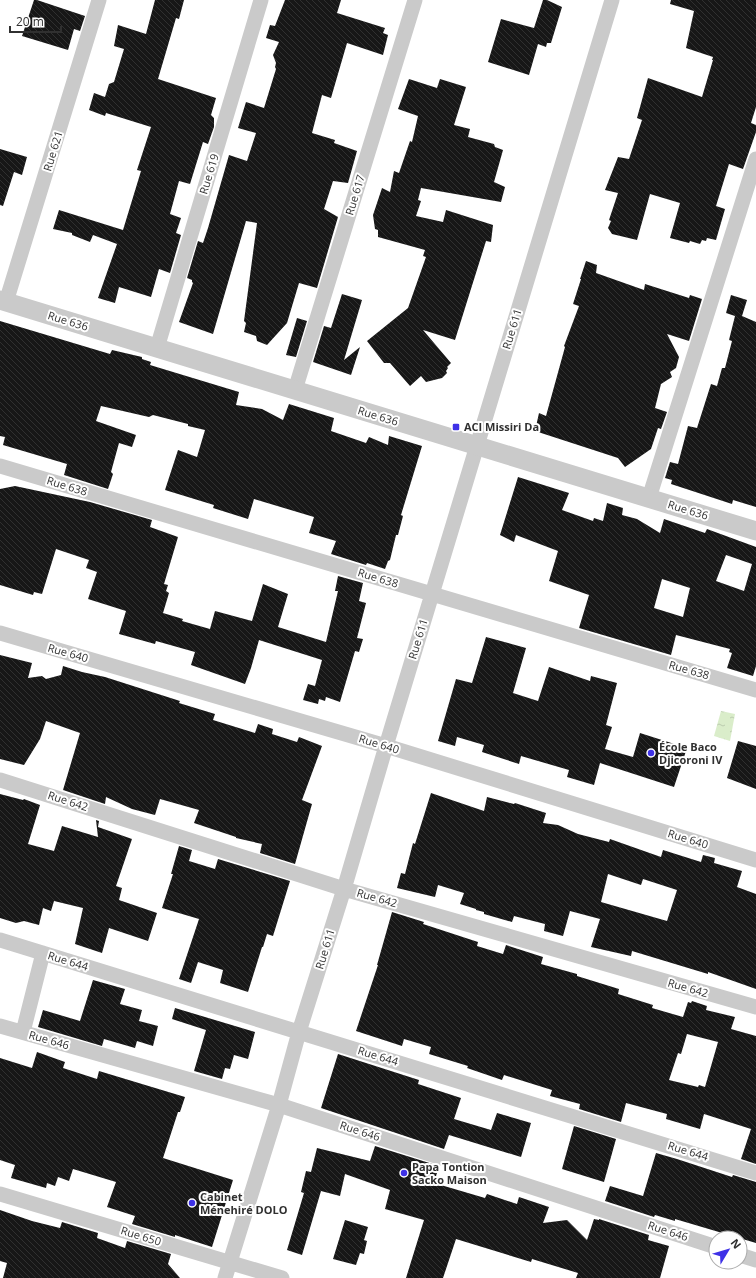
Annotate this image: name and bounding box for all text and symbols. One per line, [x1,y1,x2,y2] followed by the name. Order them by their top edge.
[10,8,61,34] scale bar
[16,13,44,30] text: 20 m
[39,129,66,173] street label: Rue 621
[195,152,222,196] street label: Rue 619
[341,173,368,217] street label: Rue 617
[46,307,90,334] street label: Rue 636
[498,307,525,351] street label: Rue 611
[356,402,400,429] street label: Rue 636
[464,419,539,434] place label: ACI Missiri Da
[451,422,461,432] marker: ACI Missiri Da
[45,472,89,499] street label: Rue 638
[666,496,710,523] street label: Rue 636
[356,564,400,591] street label: Rue 638
[404,617,431,661] street label: Rue 611
[46,640,90,665] street label: Rue 640
[667,657,711,682] street label: Rue 638
[357,730,401,757] street label: Rue 640
[659,739,723,767] place label: École Baco Djicoroni IV
[646,748,656,758] marker: École Baco Djicoroni IV
[46,787,90,814] street label: Rue 642
[666,825,710,852] street label: Rue 640
[355,885,399,910] street label: Rue 642
[311,927,338,971] street label: Rue 611
[46,947,91,974] street label: Rue 644
[666,975,710,1000] street label: Rue 642
[27,1027,71,1052] street label: Rue 646
[356,1042,401,1069] street label: Rue 644
[338,1117,382,1144] street label: Rue 646
[666,1137,711,1164] street label: Rue 644
[412,1159,487,1187] place label: Papa Tontion Sacko Maison
[399,1168,409,1178] marker: Papa Tontion Sacko Maison
[200,1189,288,1217] place label: Cabinet Ménehiré DOLO
[187,1198,197,1208] marker: Cabinet Ménehiré DOLO
[646,1217,690,1244] street label: Rue 646
[119,1222,163,1249] street label: Rue 650
[708,1230,748,1270] north arrow
[728,1235,745,1252] text: N

